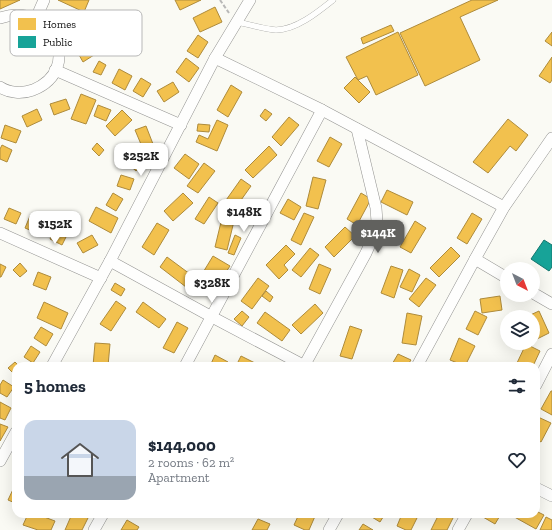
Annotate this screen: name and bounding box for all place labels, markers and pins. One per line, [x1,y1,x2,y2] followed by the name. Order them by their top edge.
[113,143,169,177] pin: $252K
[216,199,272,233] pin: $148K
[27,211,83,245] pin: $152K
[350,220,406,254] pin: $144K
[184,270,240,304] pin: $328K

